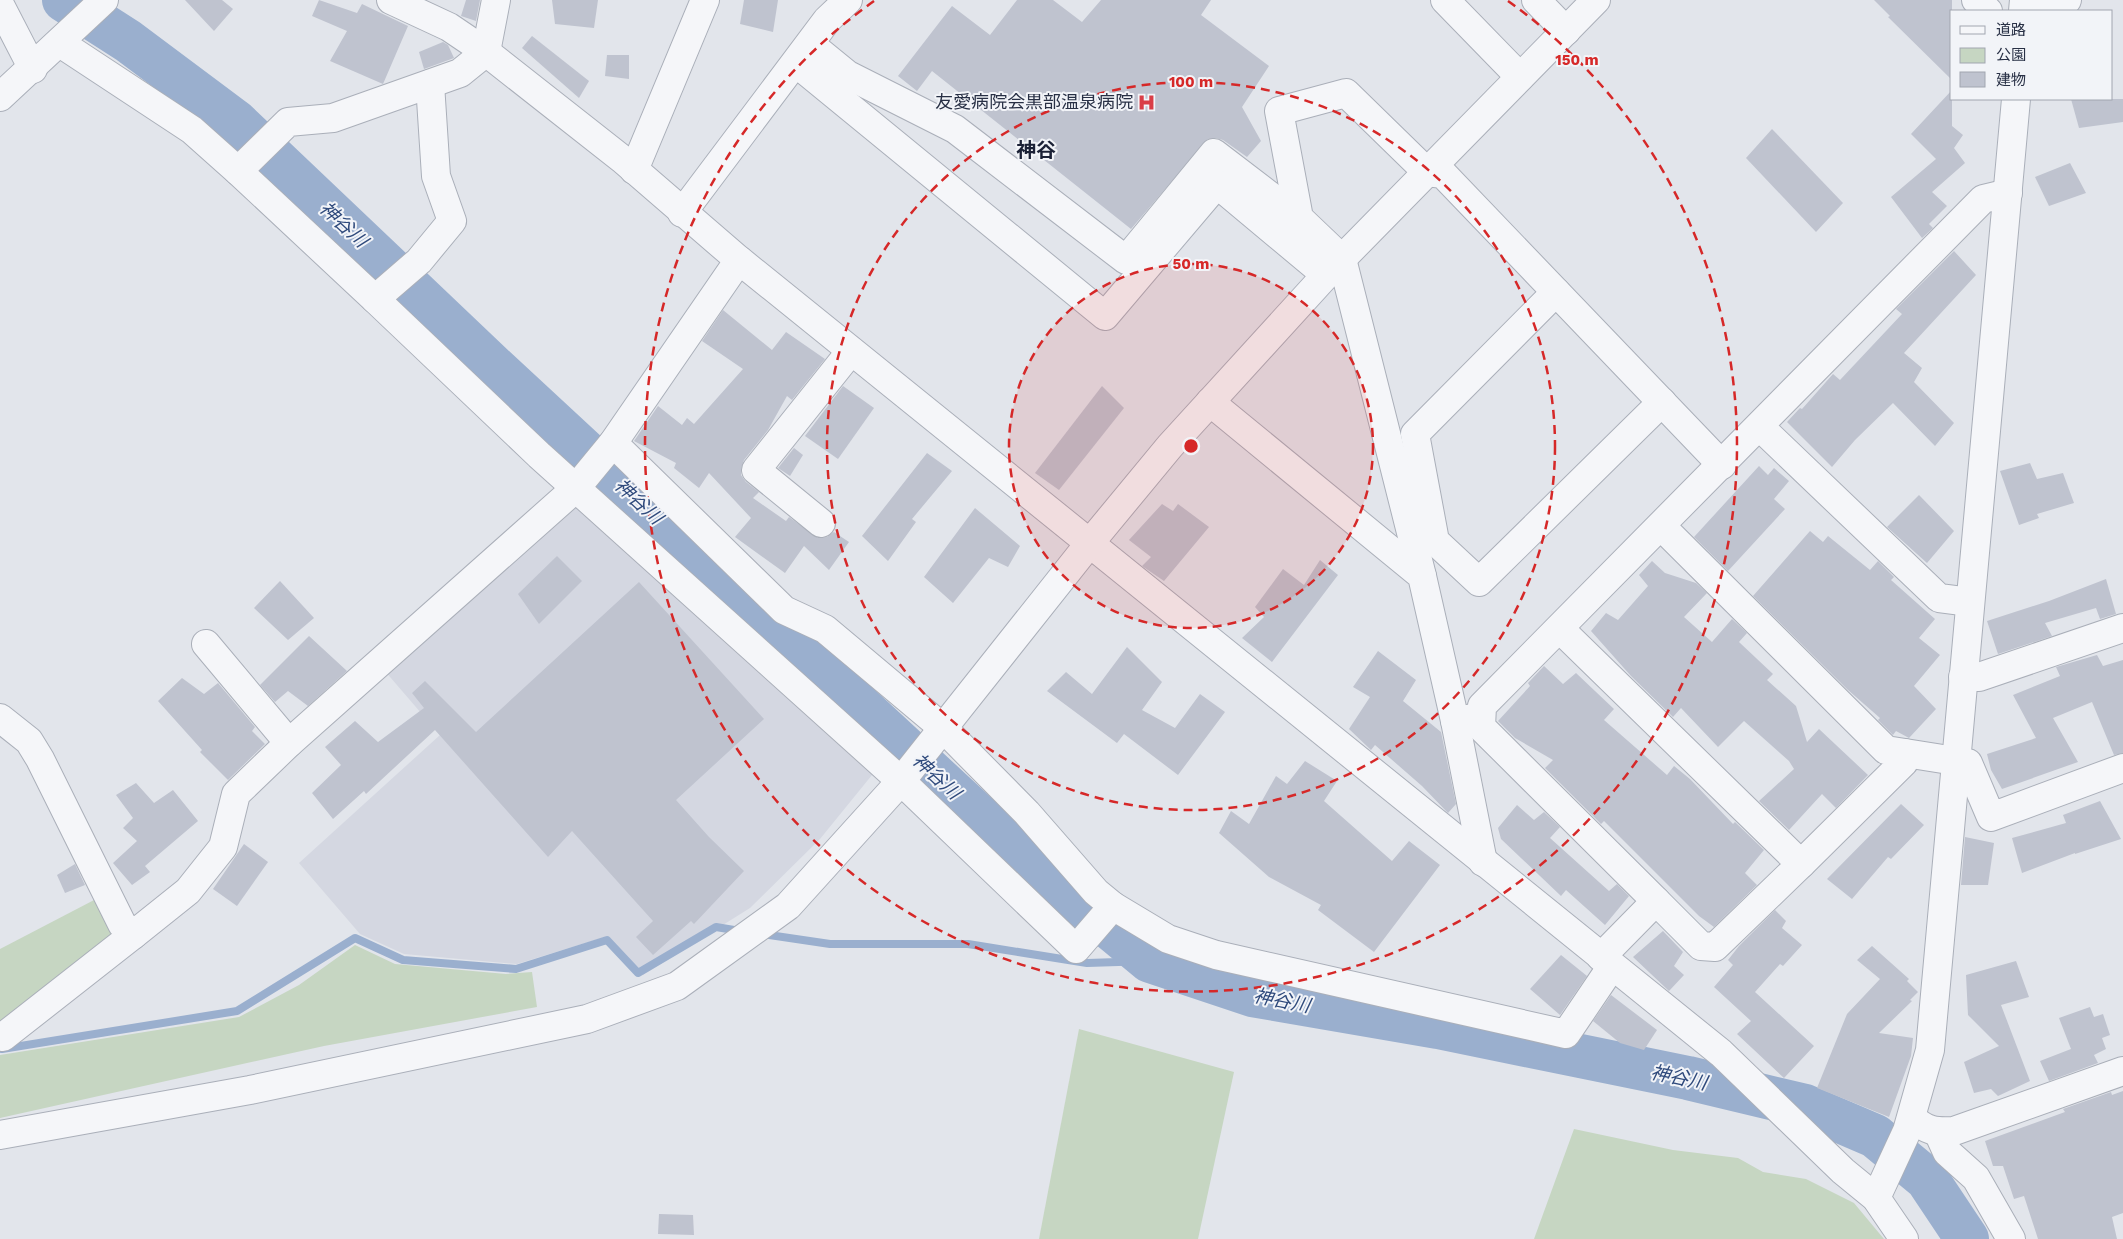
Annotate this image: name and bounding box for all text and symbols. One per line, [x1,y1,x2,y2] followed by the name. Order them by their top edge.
[1950,10,2113,100] legend
[1996,21,2026,39] text: 道路
[1996,46,2026,64] text: 公園
[1555,51,1599,69] text: 150 m
[1996,71,2026,89] text: 建物
[1169,73,1213,91] text: 100 m
[935,91,1133,112] place label: 友愛病院会黒部温泉病院
[1137,92,1157,112] hospital icon: 友愛病院会黒部温泉病院
[1016,138,1056,162] district label: 神谷
[315,197,374,254] water label: 神谷川
[1173,255,1209,273] text: 50 m
[1182,437,1200,455] centre of rings
[610,474,669,531] water label: 神谷川
[908,749,967,806] water label: 神谷川
[1252,984,1314,1018] water label: 神谷川
[1649,1060,1711,1095] water label: 神谷川

